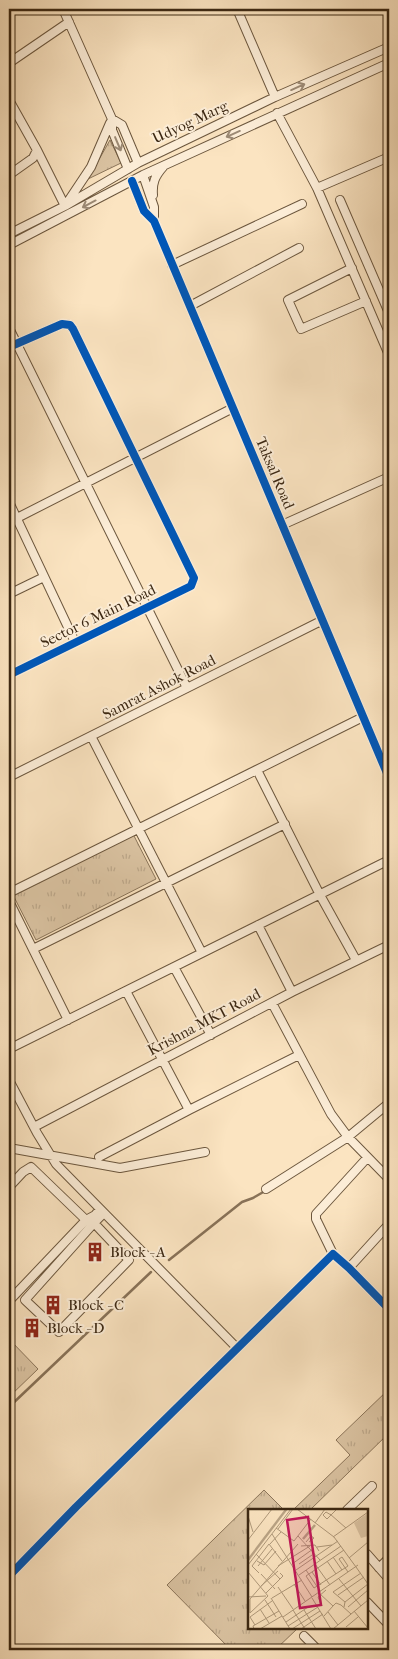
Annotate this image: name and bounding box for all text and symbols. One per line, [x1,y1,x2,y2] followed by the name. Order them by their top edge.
[290,81,305,91] one-way arrow
[149,96,231,147] street label: Udyog Marg
[226,129,241,139] one-way arrow
[113,136,123,151] one-way arrow
[82,200,97,209] one-way arrow
[252,434,299,513] street label: Taksal Road
[37,580,159,652] street label: Sector 6 Main Road
[99,650,219,723] street label: Samrat Ashok Road
[144,984,264,1059] street label: Krishna MKT Road
[84,1241,106,1263] building icon: Block - A
[110,1243,166,1261] place label: Block - A
[42,1294,64,1316] building icon: Block - C
[68,1296,124,1314] place label: Block - C
[21,1317,43,1339] building icon: Block - D
[47,1319,104,1337] place label: Block - D
[248,1509,368,1629] inset map

